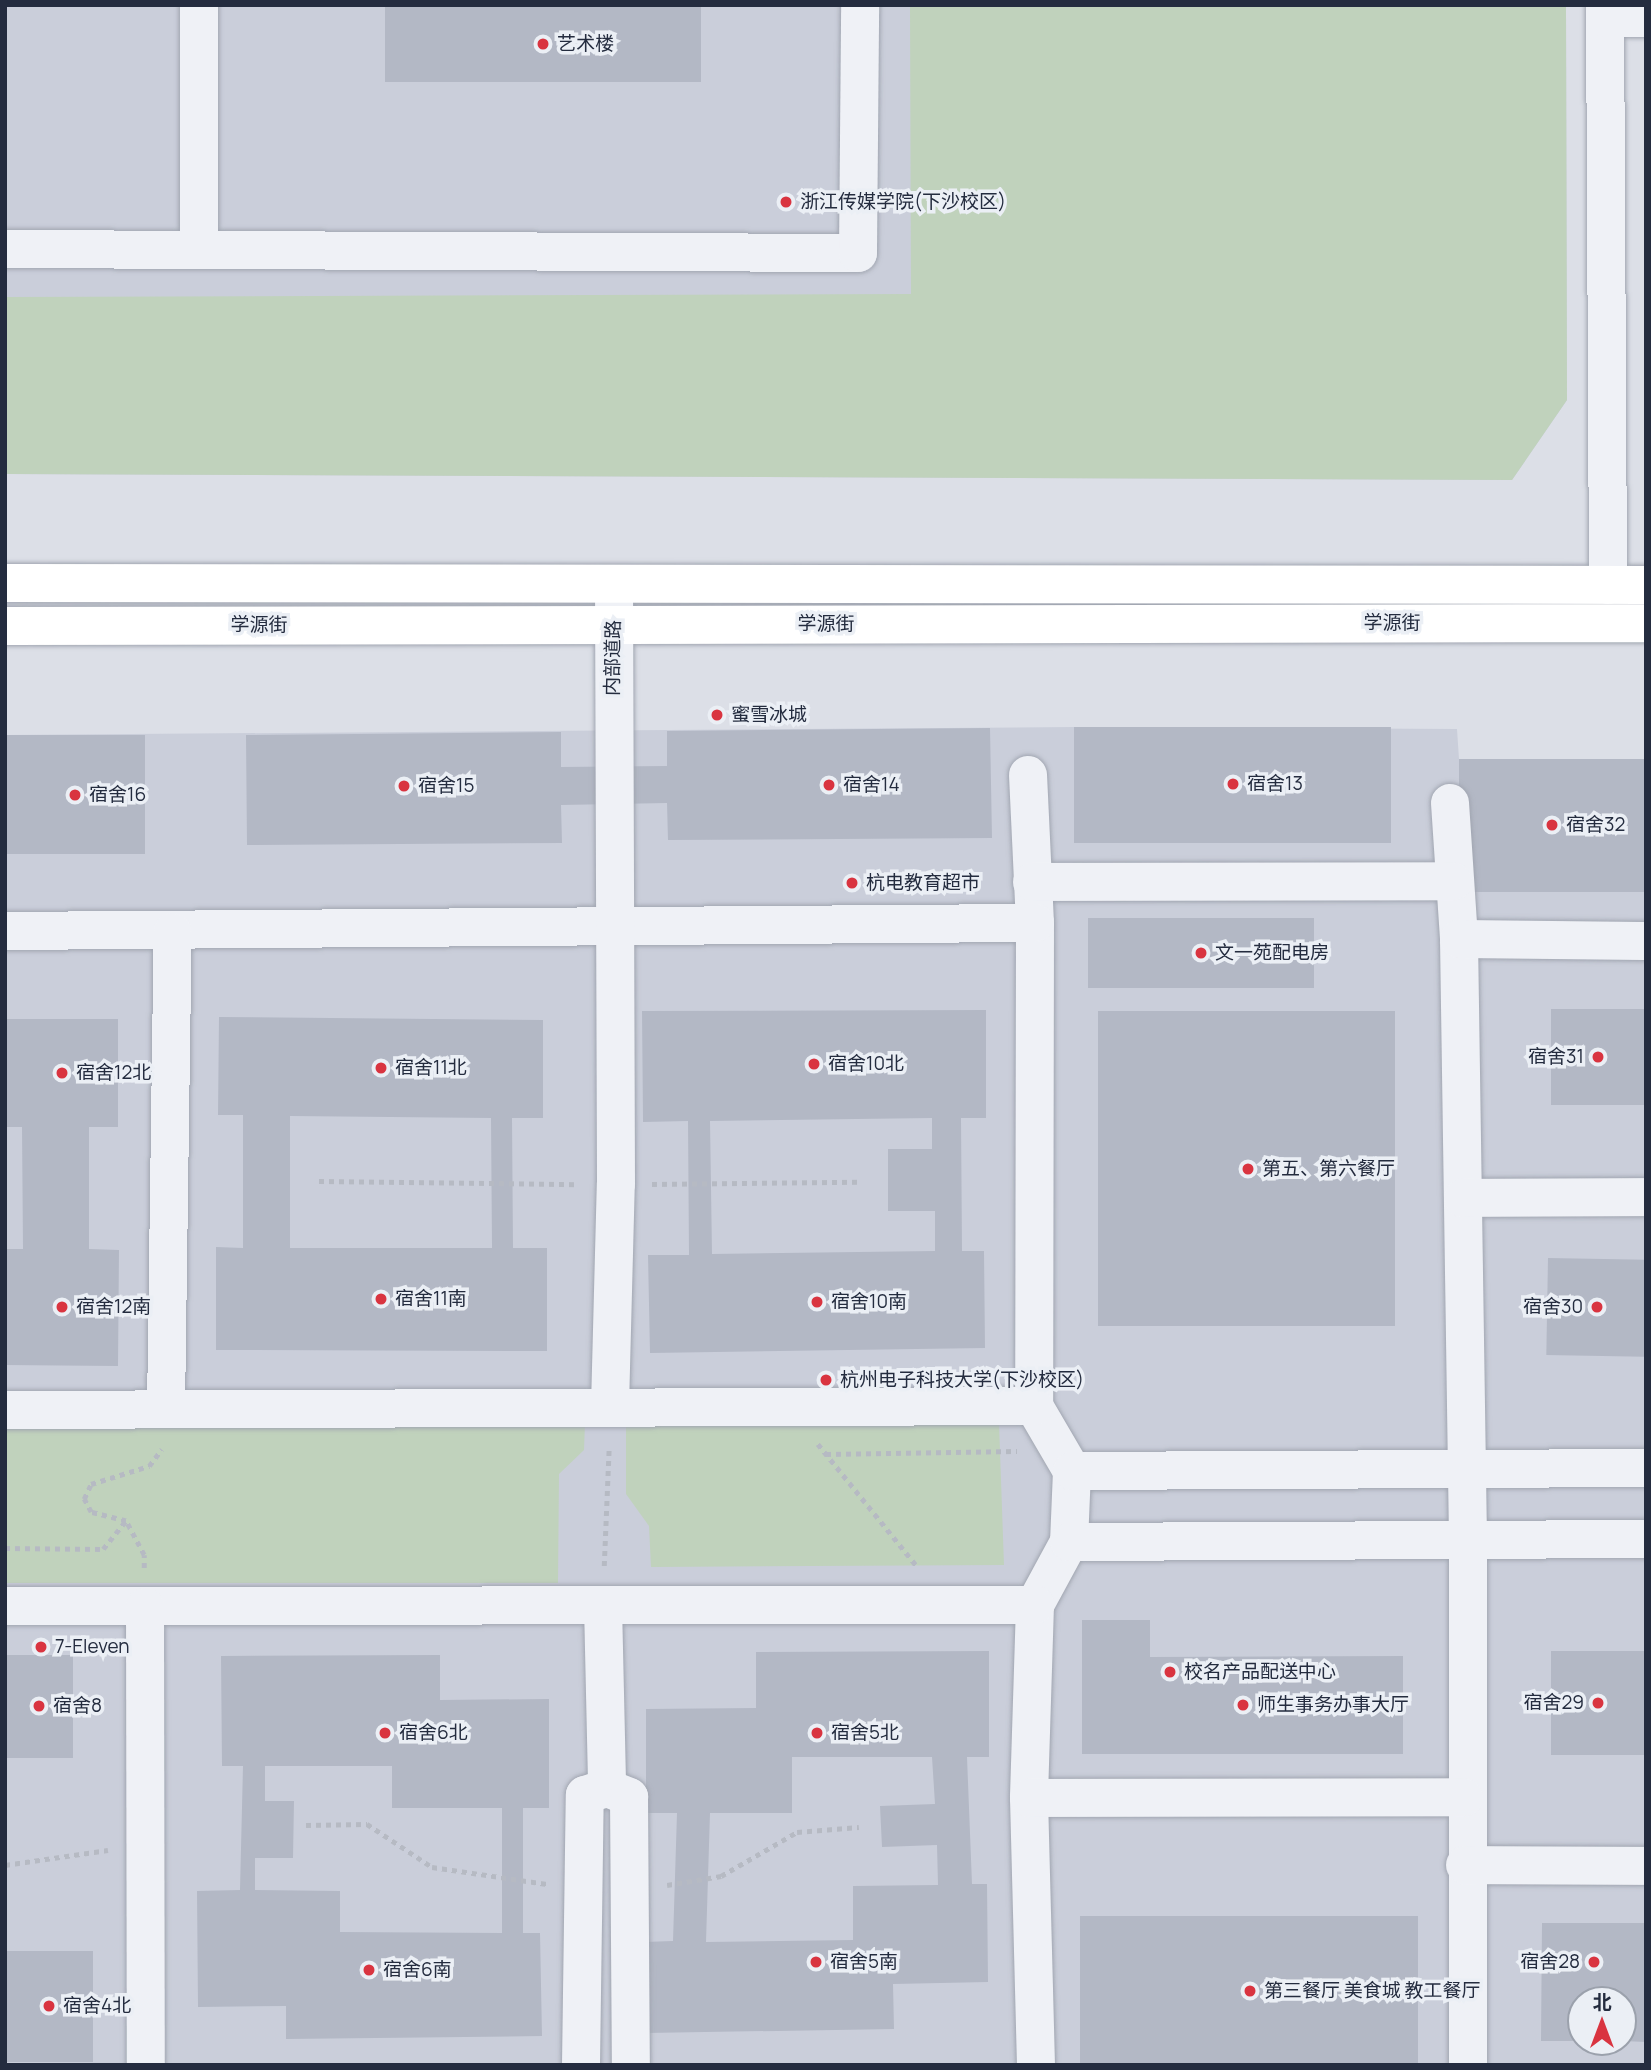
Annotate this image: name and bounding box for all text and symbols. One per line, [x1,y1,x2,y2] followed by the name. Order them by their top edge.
[557,33,614,55] place label: 艺术楼
[535,36,551,52] marker: 艺术楼
[800,191,1006,213] place label: 浙江传媒学院(下沙校区)
[778,194,794,210] marker: 浙江传媒学院(下沙校区)
[1364,612,1420,634] street label: 学源街
[798,613,854,635] street label: 学源街
[231,614,287,636] street label: 学源街
[601,620,625,696] street label: 内部道路
[731,704,807,726] place label: 蜜雪冰城
[709,707,725,723] marker: 蜜雪冰城
[1247,773,1303,795] place label: 宿舍13
[843,774,900,796] place label: 宿舍14
[418,775,474,797] place label: 宿舍15
[1225,776,1241,792] marker: 宿舍13
[821,777,837,793] marker: 宿舍14
[396,778,412,794] marker: 宿舍15
[89,784,146,806] place label: 宿舍16
[67,787,83,803] marker: 宿舍16
[1566,814,1625,836] place label: 宿舍32
[1544,817,1560,833] marker: 宿舍32
[866,872,980,894] place label: 杭电教育超市
[844,875,860,891] marker: 杭电教育超市
[1215,942,1329,964] place label: 文一苑配电房
[1193,945,1209,961] marker: 文一苑配电房
[1528,1046,1584,1068] place label: 宿舍31
[1590,1049,1606,1065] marker: 宿舍31
[828,1053,904,1075] place label: 宿舍10北
[806,1056,822,1072] marker: 宿舍10北
[395,1057,467,1079] place label: 宿舍11北
[373,1060,389,1076] marker: 宿舍11北
[76,1062,151,1084] place label: 宿舍12北
[54,1065,70,1081] marker: 宿舍12北
[1262,1158,1395,1180] place label: 第五、第六餐厅
[1240,1161,1256,1177] marker: 第五、第六餐厅
[395,1288,467,1310] place label: 宿舍11南
[373,1291,389,1307] marker: 宿舍11南
[831,1291,907,1313] place label: 宿舍10南
[809,1294,825,1310] marker: 宿舍10南
[76,1296,151,1318] place label: 宿舍12南
[1523,1296,1583,1318] place label: 宿舍30
[54,1299,70,1315] marker: 宿舍12南
[1589,1299,1605,1315] marker: 宿舍30
[840,1369,1084,1391] place label: 杭州电子科技大学(下沙校区)
[818,1372,834,1388] marker: 杭州电子科技大学(下沙校区)
[55,1636,130,1658] place label: 7-Eleven
[33,1639,49,1655] marker: 7-Eleven
[1184,1661,1336,1683] place label: 校名产品配送中心
[1162,1664,1178,1680] marker: 校名产品配送中心
[1523,1692,1584,1714] place label: 宿舍29
[1257,1694,1409,1716] place label: 师生事务办事大厅
[53,1695,102,1717] place label: 宿舍8
[1590,1695,1606,1711] marker: 宿舍29
[1235,1697,1251,1713] marker: 师生事务办事大厅
[31,1698,47,1714] marker: 宿舍8
[399,1722,468,1744] place label: 宿舍6北
[831,1722,899,1744] place label: 宿舍5北
[377,1725,393,1741] marker: 宿舍6北
[809,1725,825,1741] marker: 宿舍5北
[830,1951,898,1973] place label: 宿舍5南
[1520,1951,1580,1973] place label: 宿舍28
[808,1954,824,1970] marker: 宿舍5南
[1586,1954,1602,1970] marker: 宿舍28
[383,1959,452,1981] place label: 宿舍6南
[361,1962,377,1978] marker: 宿舍6南
[1264,1980,1481,2002] place label: 第三餐厅 美食城 教工餐厅
[1242,1983,1258,1999] marker: 第三餐厅 美食城 教工餐厅
[1567,1986,1637,2056] north arrow
[1592,1989,1612,2015] text: 北
[63,1995,131,2017] place label: 宿舍4北
[41,1998,57,2014] marker: 宿舍4北

